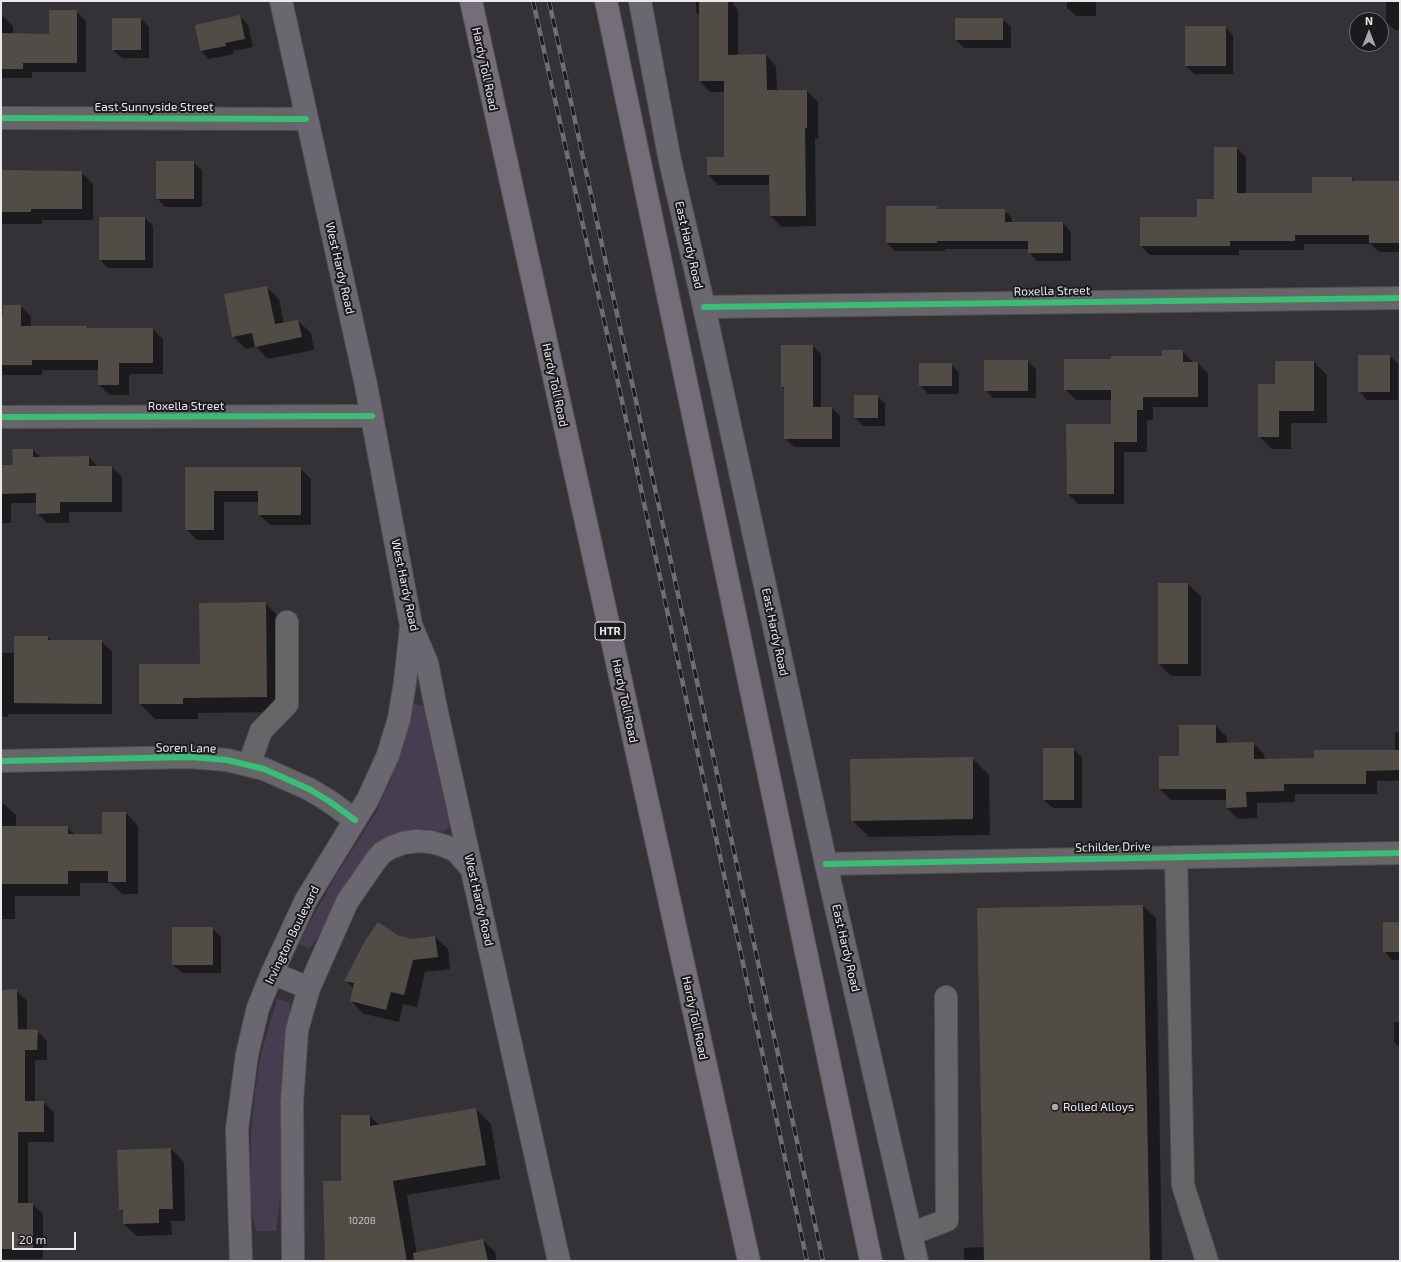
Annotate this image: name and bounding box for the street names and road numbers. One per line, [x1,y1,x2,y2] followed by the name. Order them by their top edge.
[469,26,501,112] street label: Hardy Toll Road
[95,100,213,114] street label: East Sunnyside Street
[672,200,706,290] street label: East Hardy Road
[322,221,358,315] street label: West Hardy Road
[1014,283,1090,299] street label: Roxella Street
[539,342,571,428] street label: Hardy Toll Road
[148,399,224,413] street label: Roxella Street
[388,538,422,632] street label: West Hardy Road
[759,587,791,677] street label: East Hardy Road
[595,622,625,640] road number: HTR
[609,658,641,744] street label: Hardy Toll Road
[156,740,216,756] street label: Soren Lane
[1075,839,1151,855] street label: Schilder Drive
[461,853,497,947] street label: West Hardy Road
[262,884,322,986] street label: Irvington Boulevard
[829,903,863,993] street label: East Hardy Road
[679,975,711,1061] street label: Hardy Toll Road

